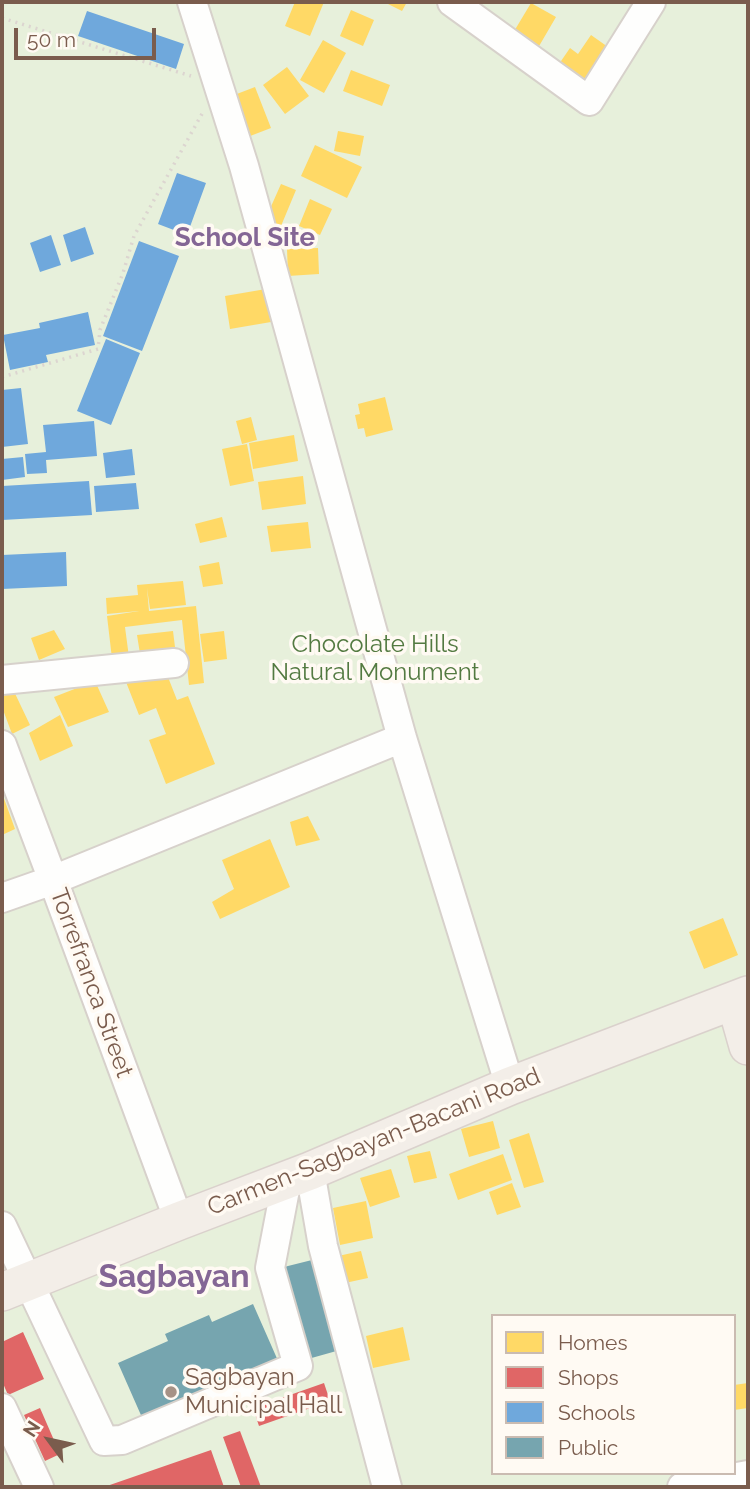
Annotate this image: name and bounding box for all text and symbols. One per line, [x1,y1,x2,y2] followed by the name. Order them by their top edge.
[18,14,159,58] scale bar
[27,27,76,52] text: 50 m
[175,222,315,254] district label: School Site
[270,631,480,687] park label: Chocolate Hills Natural Monument
[43,885,139,1081] street label: Torrefranca Street
[203,1062,545,1222] street label: Carmen-Sagbayan-Bacani Road
[98,1258,250,1296] district label: Sagbayan
[491,1314,736,1475] legend
[558,1330,628,1355] text: Homes
[185,1364,342,1420] place label: Sagbayan Municipal Hall
[558,1365,619,1390] text: Shops
[163,1384,179,1400] marker: Sagbayan Municipal Hall
[558,1400,635,1425] text: Schools
[14,1405,84,1475] north arrow
[18,1416,45,1441] text: N
[558,1435,618,1460] text: Public

